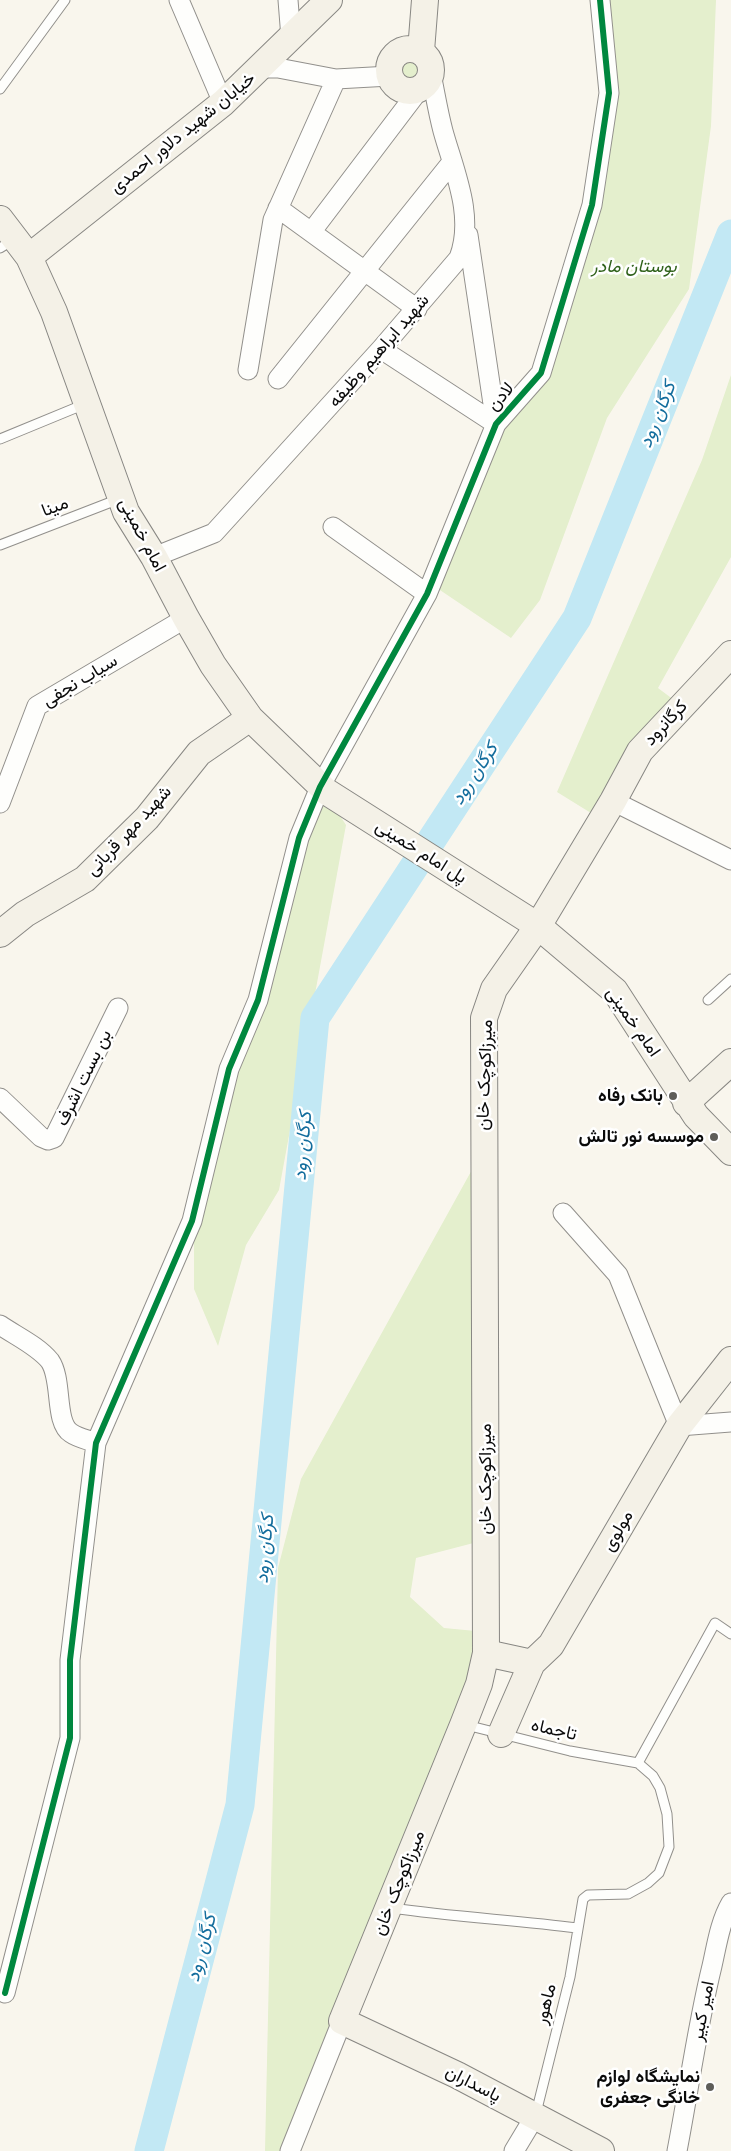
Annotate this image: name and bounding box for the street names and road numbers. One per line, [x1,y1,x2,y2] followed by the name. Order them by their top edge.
[106,68,260,198] street label: خیابان شهید دلاور احمدی
[324,290,434,412] street label: شهید ابراهیم وظیفه
[483,378,519,416] street label: لادن
[39,492,71,522] street label: مینا
[114,494,170,576] street label: امام خمینی
[38,650,122,712] street label: سیاب نجفی
[640,696,692,750] street label: کرگانرود
[82,781,176,881] street label: شهید مهر قربانی
[371,815,471,889] street label: پل امام خمینی
[601,983,665,1061] street label: امام خمینی
[472,1019,498,1131] street label: میرزاکوچک خان
[51,1026,117,1130] street label: بن بست اشرف
[475,1423,497,1535] street label: میرزاکوچک خان
[598,1507,638,1555] street label: مولوی
[529,1714,579,1746] street label: تاجماه
[368,1827,430,1939] street label: میرزاکوچک خان
[687,1979,719,2043] street label: امیر کبیر
[531,1982,561,2026] street label: ماهور
[442,2061,504,2107] street label: پاسداران

